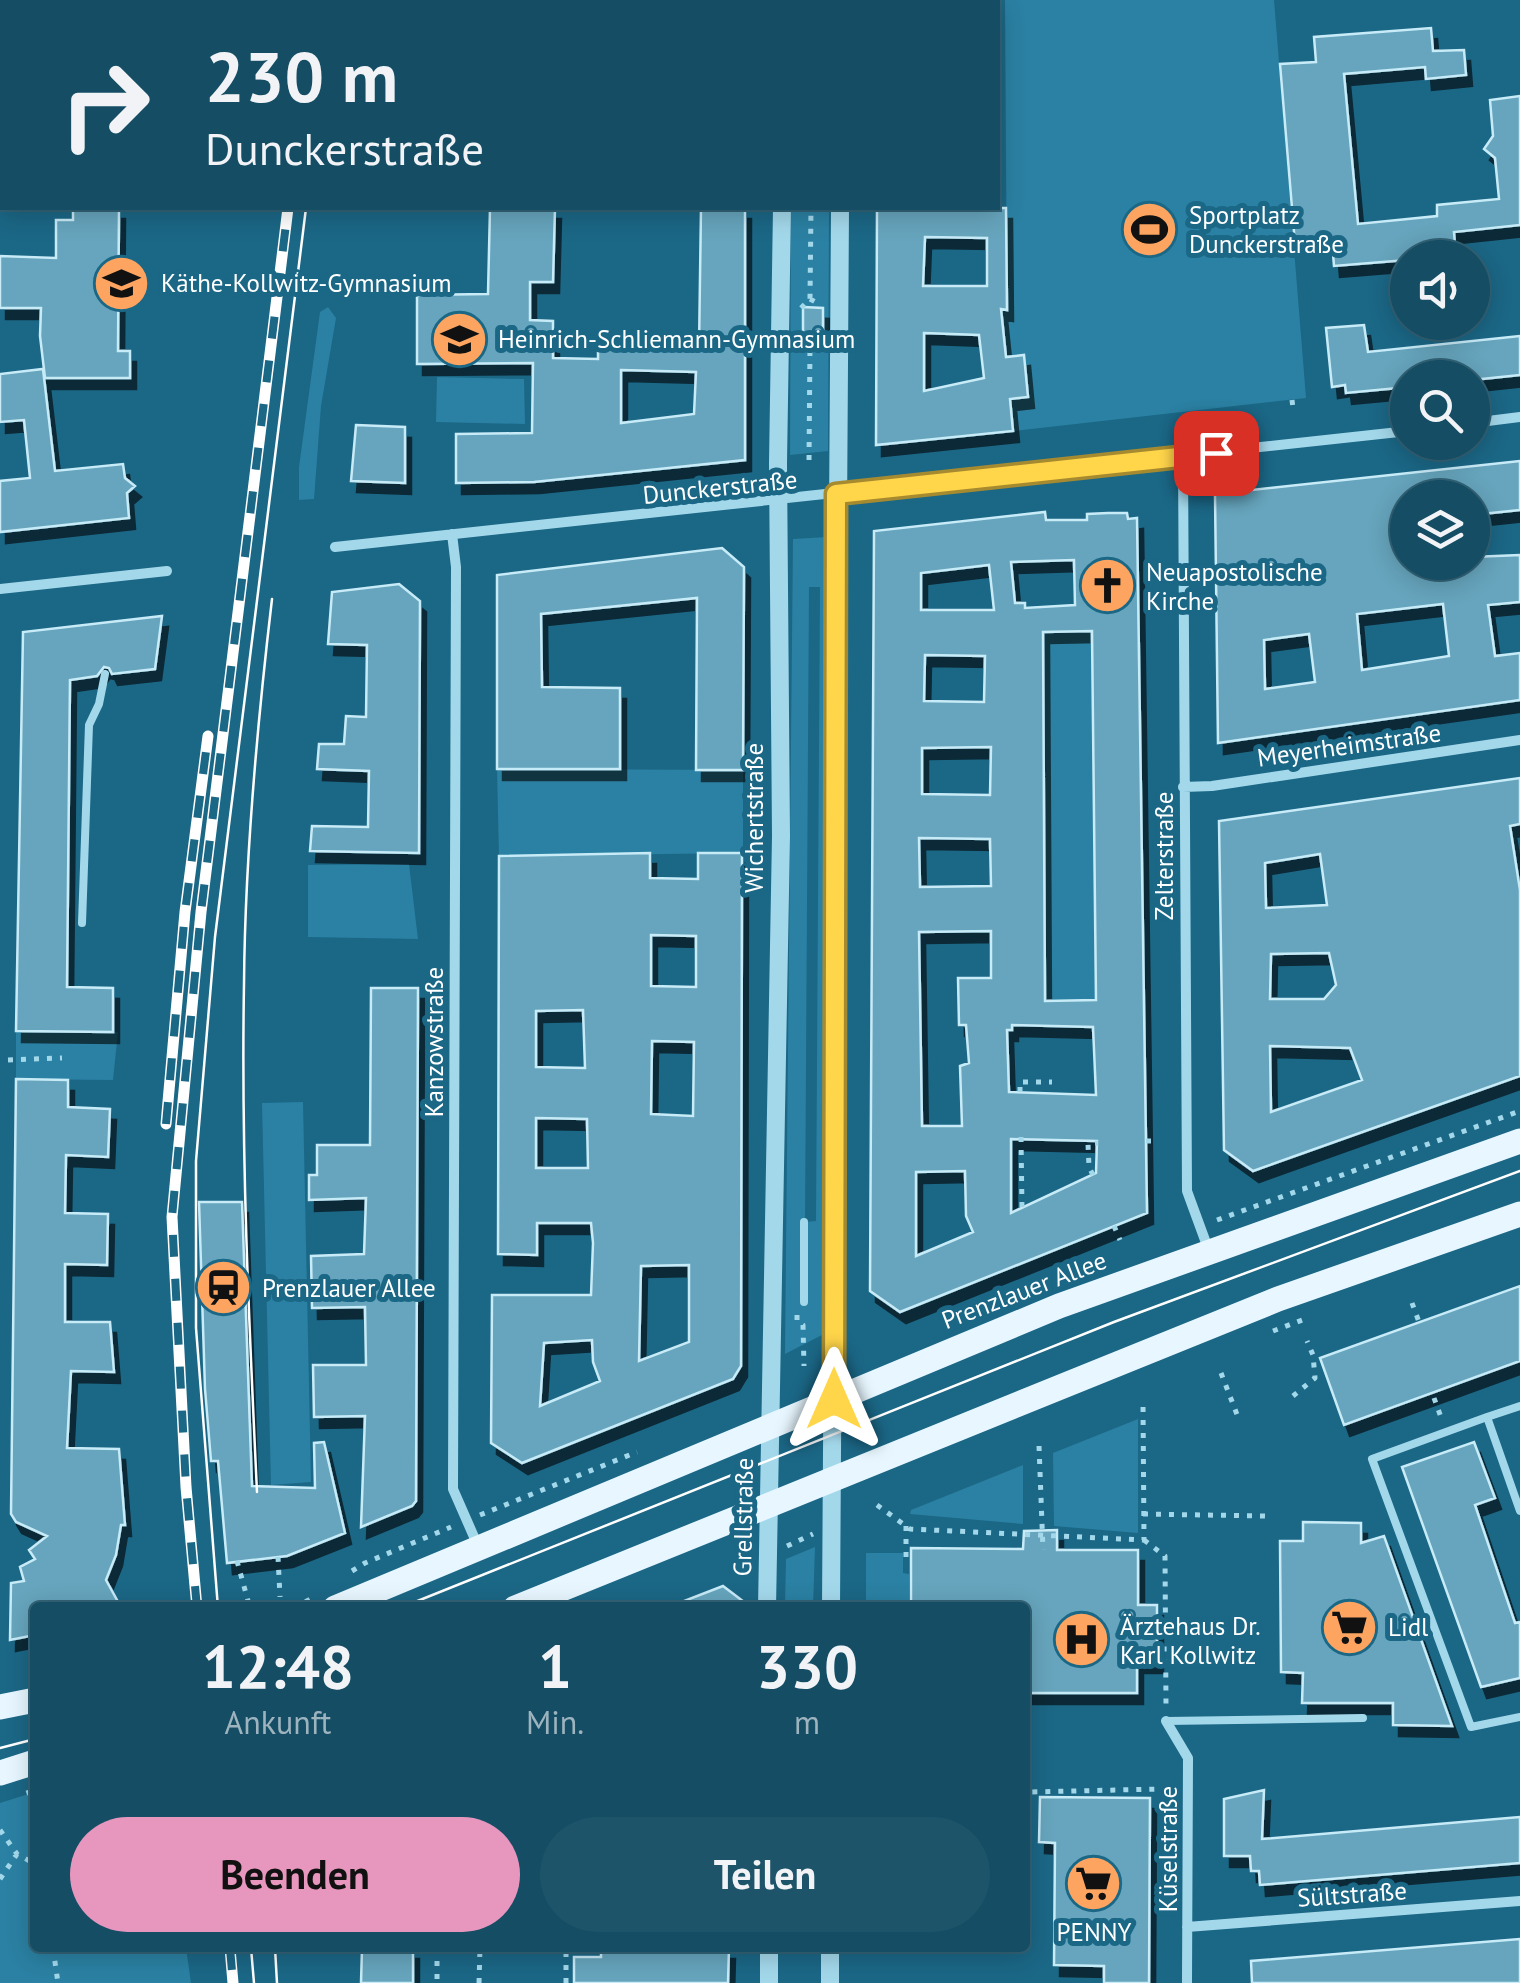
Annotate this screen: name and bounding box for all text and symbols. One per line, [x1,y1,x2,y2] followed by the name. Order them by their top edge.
[205,31,398,121] text: 230 m
[40,40,170,170] icon: right
[205,119,484,177] text: Dunckerstraße
[1120,199,1180,259] sports icon: Sportplatz Dunckerstraße
[1189,199,1344,260] place label: Sportplatz Dunckerstraße
[1390,240,1490,580] map controls
[1390,240,1490,340] button: sound
[92,253,152,313] school or university icon: Käthe-Kollwitz-Gymnasium
[161,267,452,299] place label: Käthe-Kollwitz-Gymnasium
[429,309,489,369] school or university icon: Heinrich-Schliemann-Gymnasium
[498,323,855,355] place label: Heinrich-Schliemann-Gymnasium
[1390,360,1490,460] button: search
[1174,411,1259,496] pin
[1189,426,1244,481] icon: arrive
[641,463,799,511] street label: Dunckerstraße
[1390,480,1490,580] button: layers
[1077,556,1137,616] church icon: Neuapostolische Kirche
[1146,556,1323,617] place label: Neuapostolische Kirche
[1255,716,1443,774] street label: Meyerheimstraße
[738,743,770,893] street label: Wichertstraße
[1148,791,1180,921] street label: Zelterstraße
[418,967,450,1117] street label: Kanzowstraße
[937,1244,1111,1336] street label: Prenzlauer Allee
[193,1258,253,1318] station icon: Prenzlauer Allee
[262,1272,436,1304] place label: Prenzlauer Allee
[782,1347,886,1451] position arrow
[726,1457,760,1577] street label: Grellstraße
[1319,1597,1379,1657] supermarket icon: Lidl
[1051,1610,1111,1670] hospital icon: Ärztehaus Dr. Karl Kollwitz
[1120,1610,1261,1671] place label: Ärztehaus Dr. Karl Kollwitz
[1388,1611,1429,1643] place label: Lidl
[202,1627,354,1705] text: 12:48
[538,1627,572,1705] text: 1
[756,1627,858,1705] text: 330
[225,1701,331,1743] text: Ankunft
[526,1701,584,1743] text: Min.
[794,1701,820,1743] text: m
[1152,1786,1184,1912] street label: Küselstraße
[70,1817,520,1932] button: Beenden
[540,1817,990,1932] button: Teilen
[1064,1853,1124,1913] supermarket icon: PENNY
[1296,1874,1408,1914] street label: Sültstraße
[1057,1916,1132,1948] place label: PENNY

